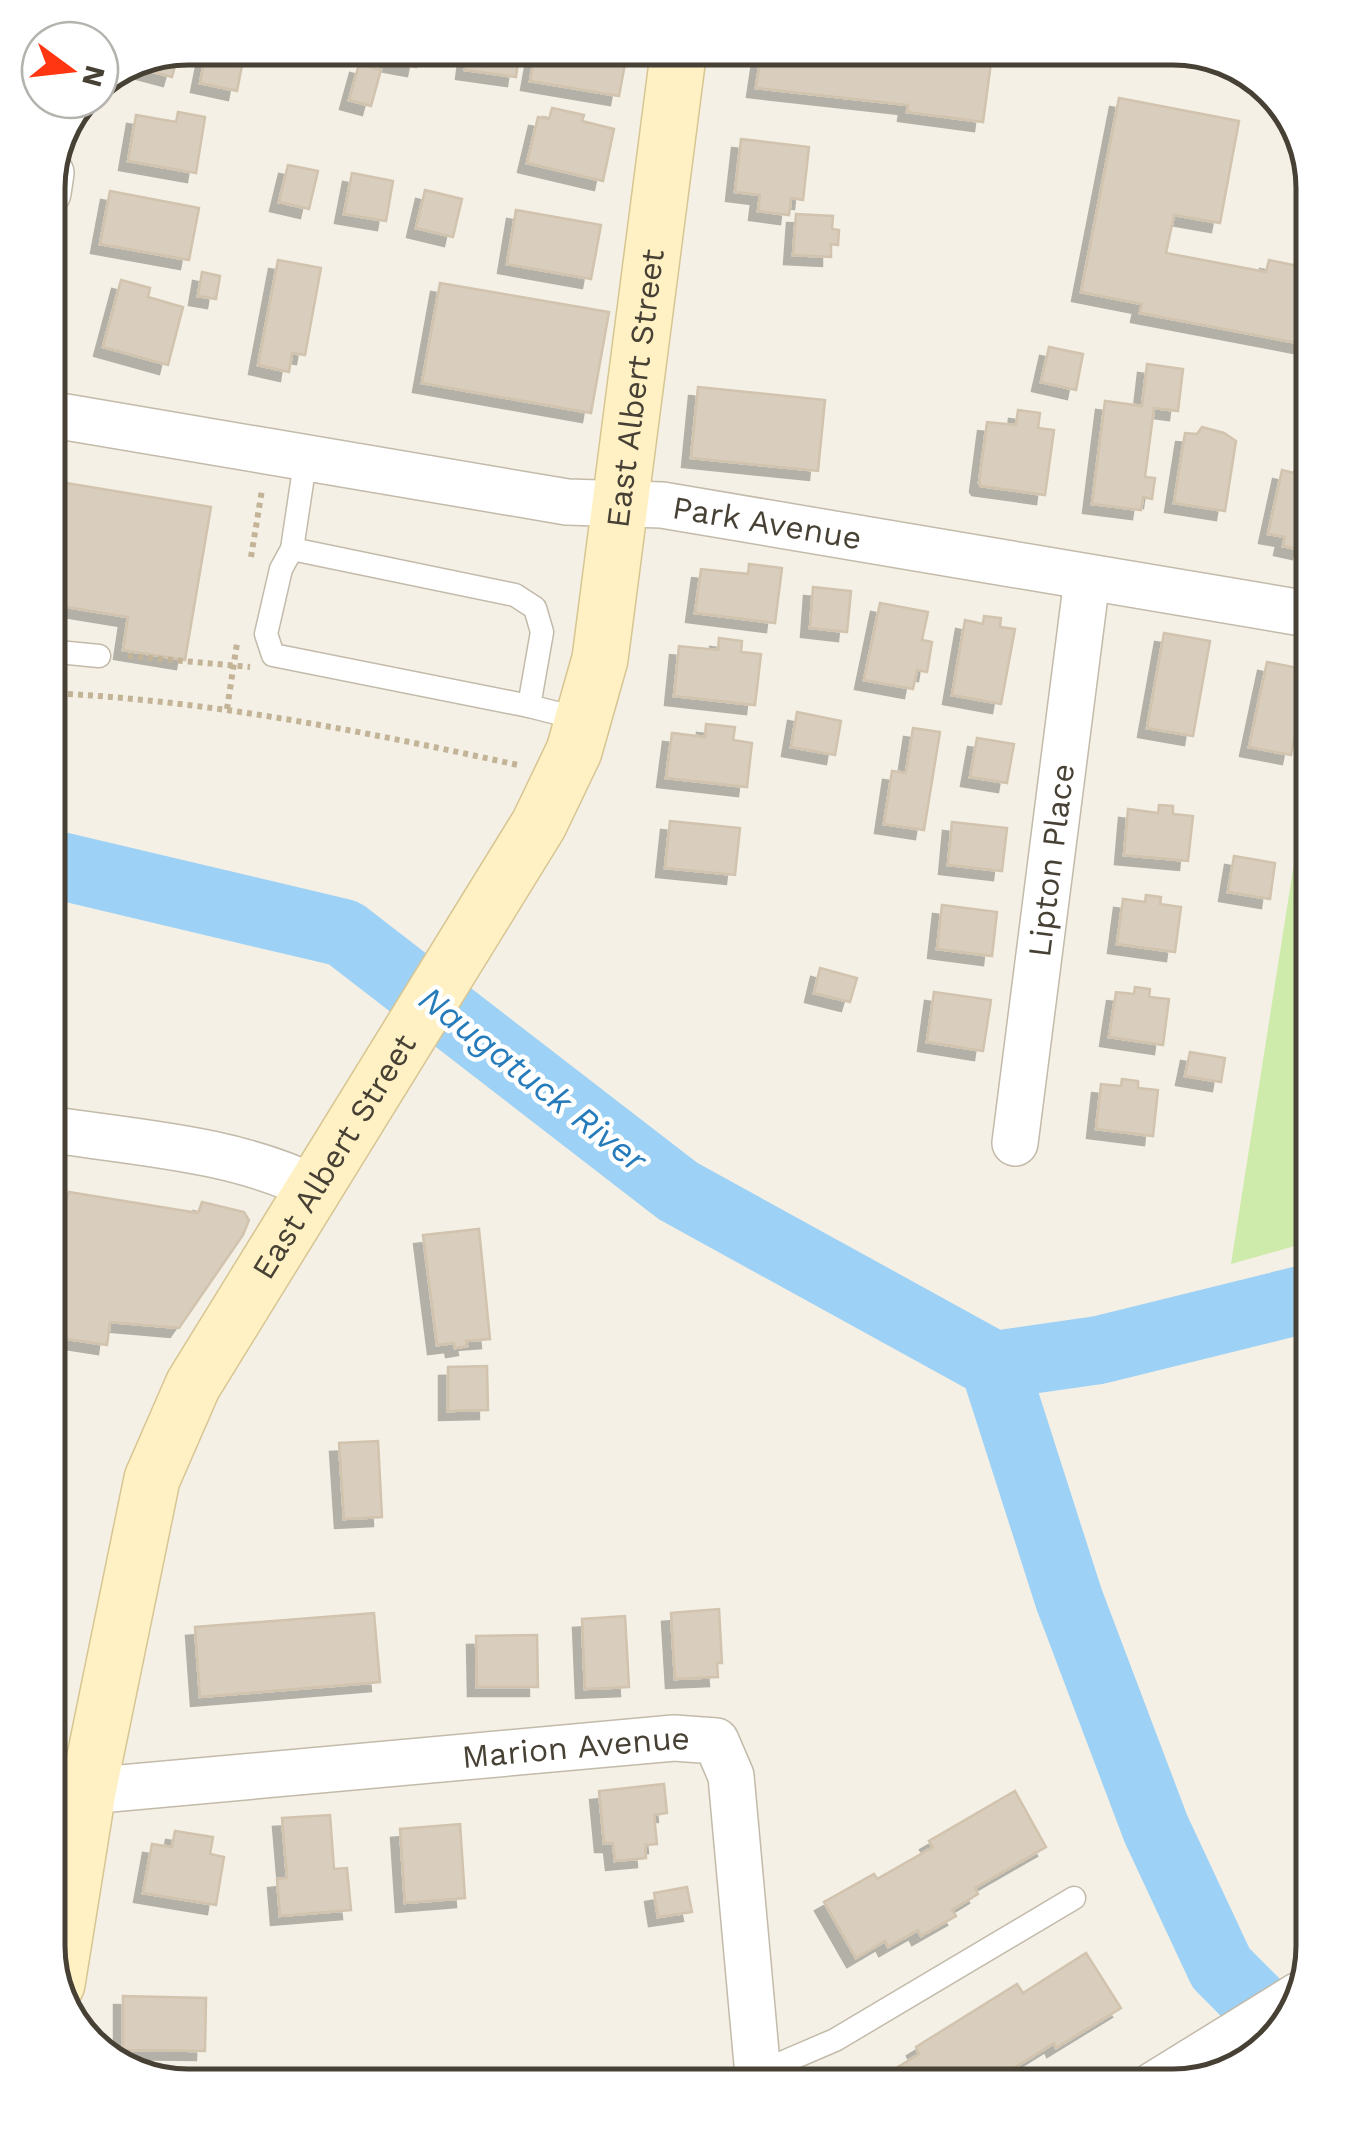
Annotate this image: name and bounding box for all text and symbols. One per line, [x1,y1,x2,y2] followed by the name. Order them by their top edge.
[20,20,120,120] north arrow
[75,62,112,91] text: N
[598,247,672,530] street label: East Albert Street
[670,488,864,557] street label: Park Avenue
[1020,761,1082,959] street label: Lipton Place
[411,977,656,1182] water label: Naugatuck River
[244,1027,424,1286] street label: East Albert Street
[460,1719,691,1776] street label: Marion Avenue

